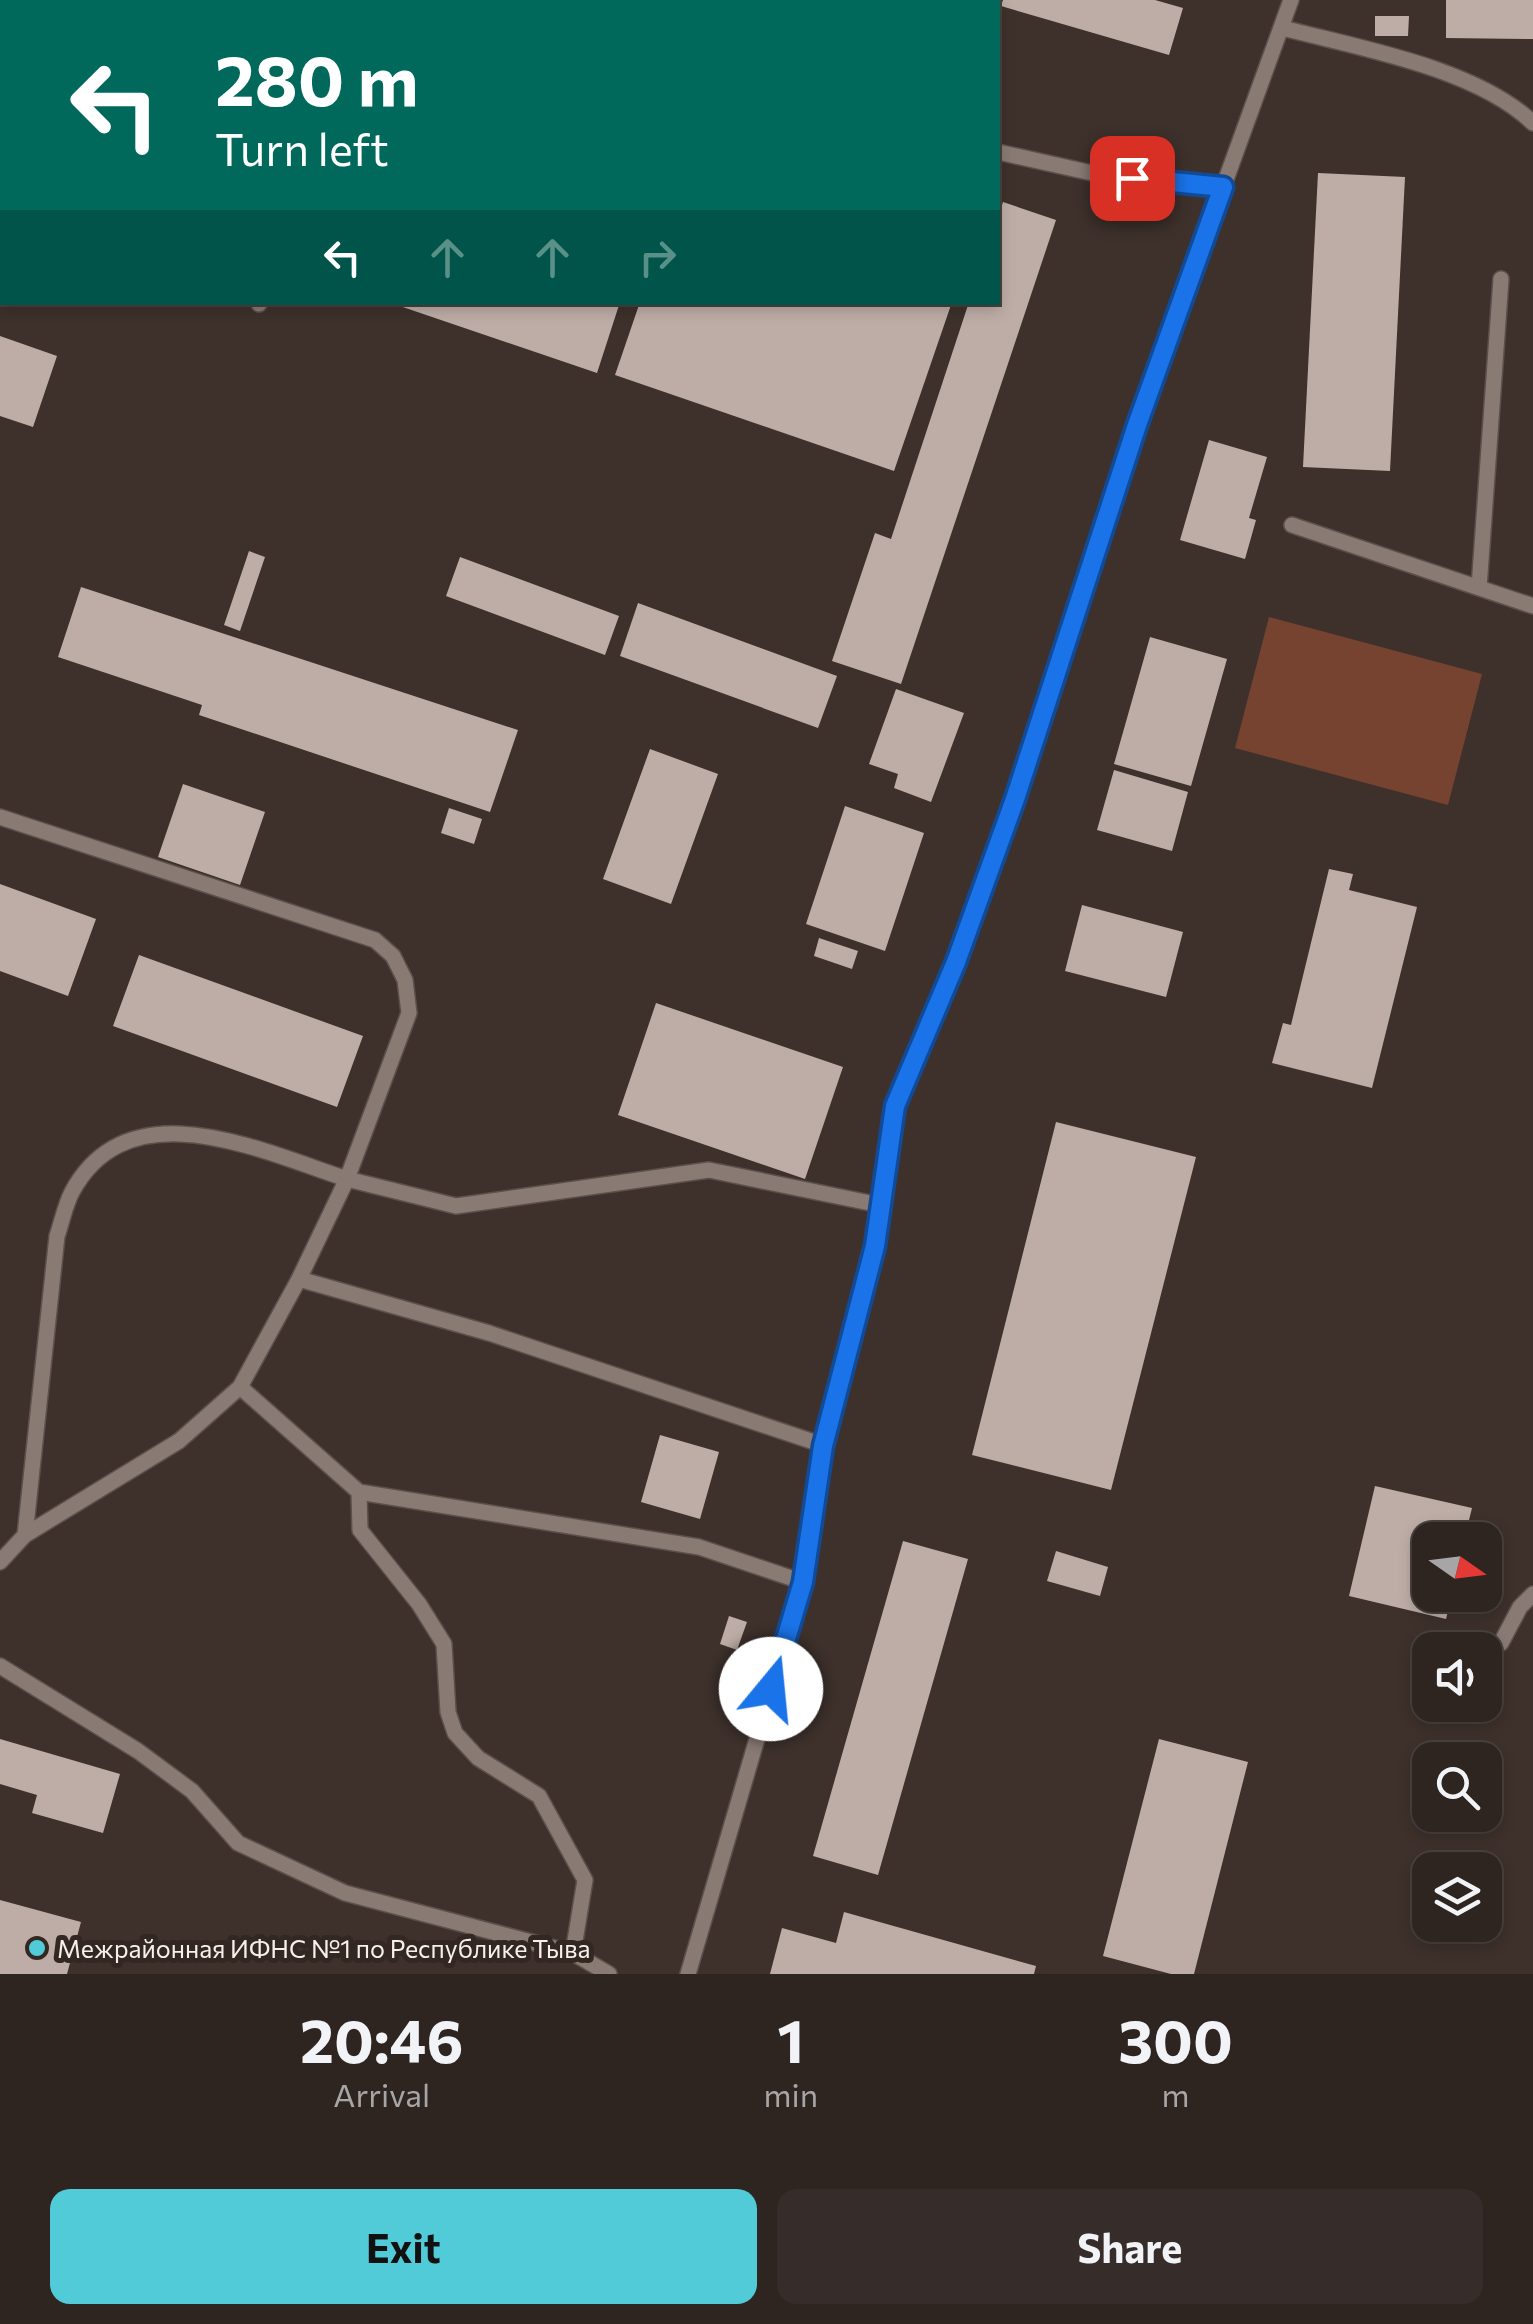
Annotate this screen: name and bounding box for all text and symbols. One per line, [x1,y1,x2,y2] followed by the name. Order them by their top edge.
[215,35,419,120] text: 280 m
[50,40,180,170] icon: left
[215,120,389,175] text: Turn left
[1090,136,1175,221] pin
[1105,151,1160,206] icon: arrive
[315,230,370,285] icon: left
[420,230,475,285] icon: ahead
[525,230,580,285] icon: ahead
[630,230,685,285] icon: right
[1412,1522,1502,1612] north arrow
[1412,1522,1502,1942] map controls
[1412,1632,1502,1722] button: sound
[719,1637,823,1741] position arrow
[1412,1742,1502,1832] button: search
[1412,1852,1502,1942] button: layers
[57,1933,590,1963] place label: Межрайонная ИФНС №1 по Республике Тыва
[26,1937,48,1959] marker: Межрайонная ИФНС №1 по Республике Тыва
[300,2002,463,2075] text: 20:46
[777,2002,804,2075] text: 1
[1118,2002,1233,2075] text: 300
[333,2074,430,2114] text: Arrival
[764,2074,818,2114] text: min
[1162,2074,1189,2114] text: m
[50,2189,757,2304] button: Exit
[777,2189,1483,2304] button: Share

